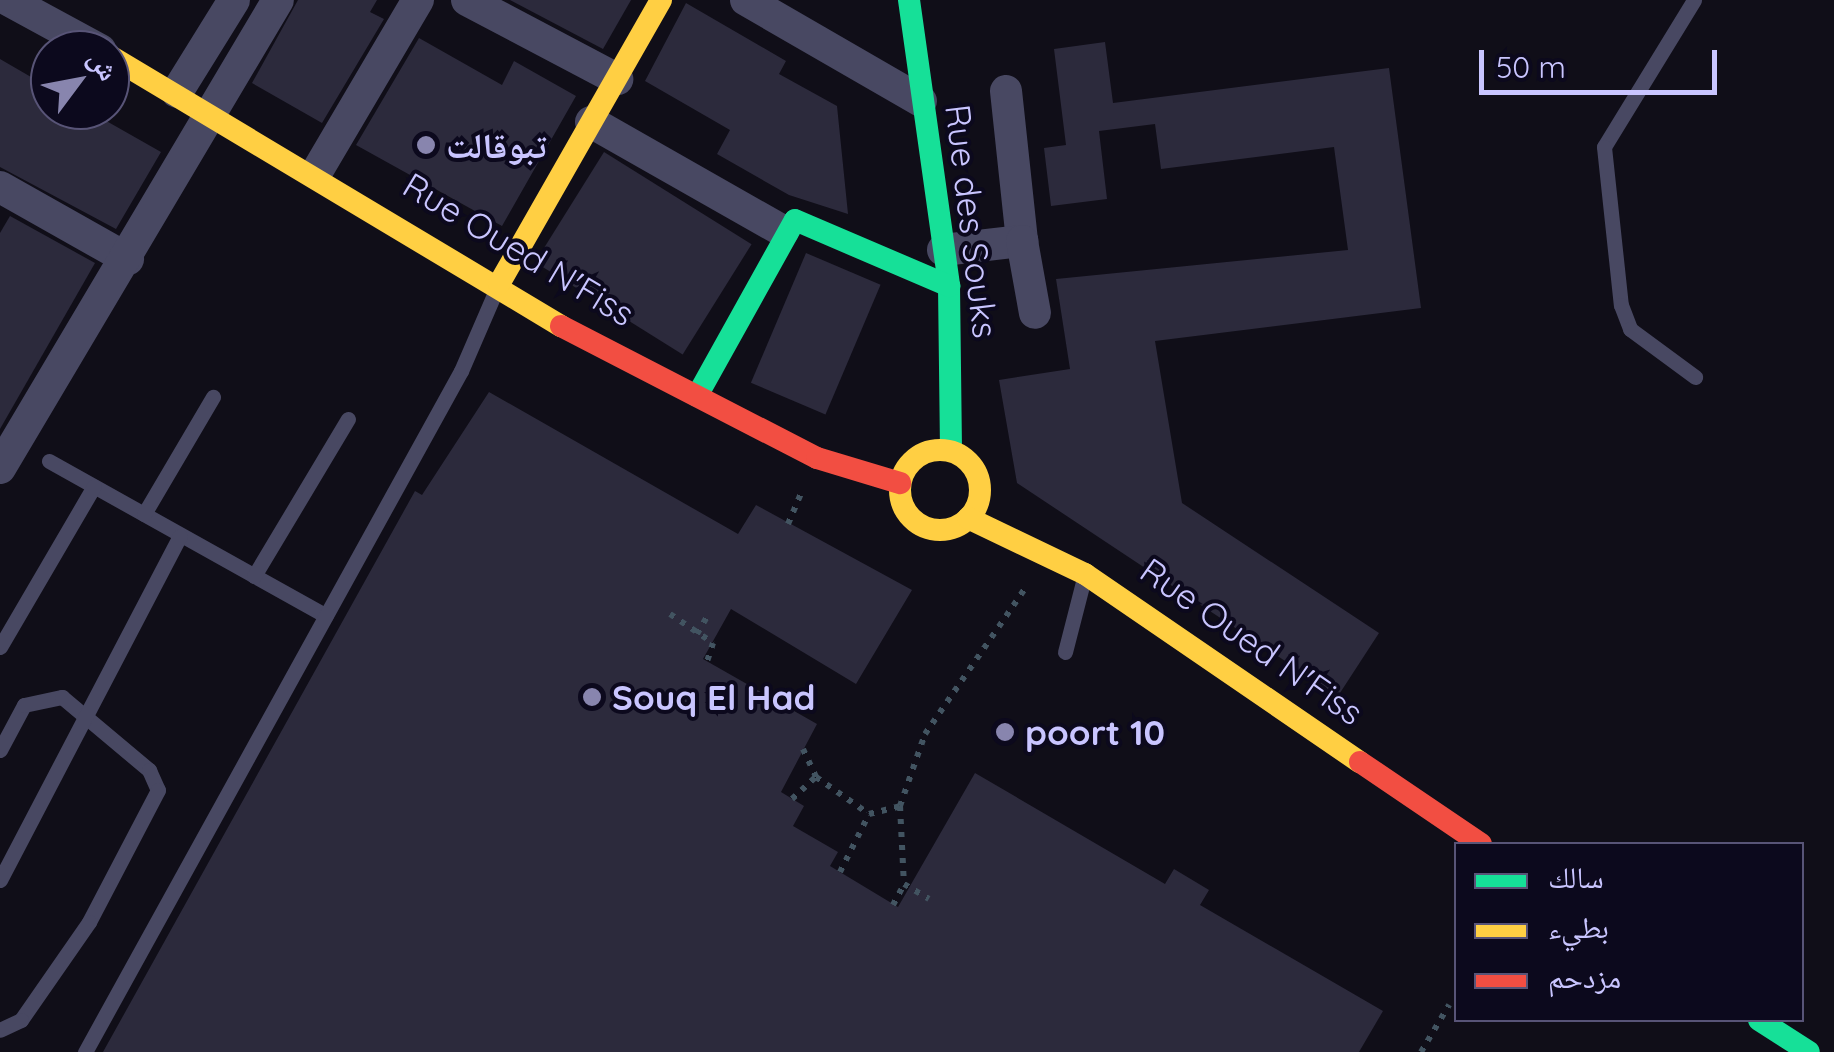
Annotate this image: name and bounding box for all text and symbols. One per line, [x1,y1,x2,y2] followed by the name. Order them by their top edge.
[30,30,130,130] north arrow
[1484,30,1722,92] scale bar
[81,43,127,87] text: ش
[1496,48,1566,86] text: 50 m
[937,102,1007,340] street label: Rue des Souks
[446,124,547,166] place label: تبوقالت
[415,134,437,156] marker: تبوقالت
[396,164,642,334] street label: Rue Oued N'Fiss
[1133,549,1371,733] street label: Rue Oued N'Fiss
[612,676,815,718] place label: Souq El Had
[581,686,603,708] marker: Souq El Had
[1025,711,1165,753] place label: poort 10
[994,721,1016,743] marker: poort 10
[1454,842,1804,1022] legend
[1548,858,1604,896] text: سالك
[1548,908,1609,946] text: بطيء
[1548,958,1621,996] text: مزدحم

